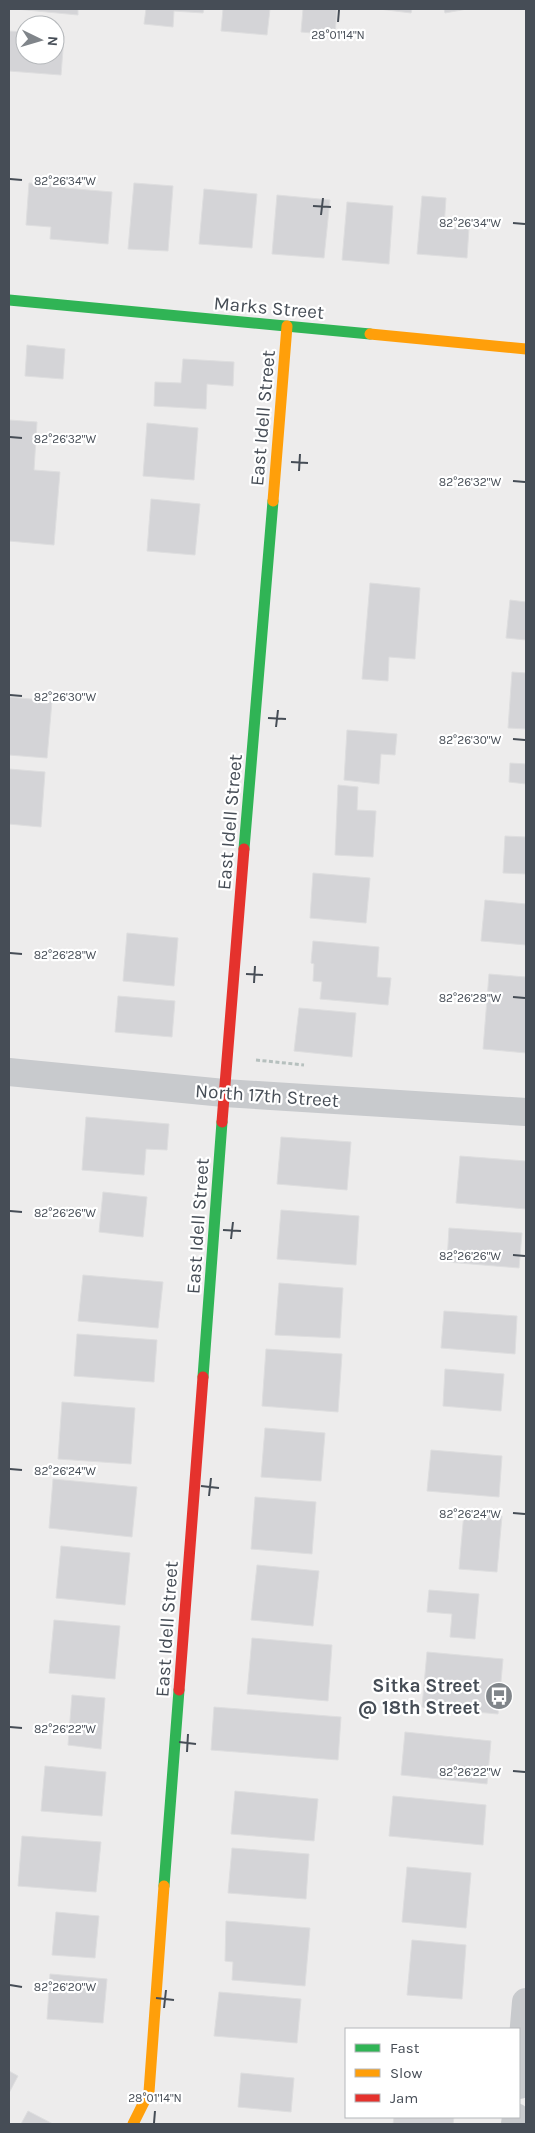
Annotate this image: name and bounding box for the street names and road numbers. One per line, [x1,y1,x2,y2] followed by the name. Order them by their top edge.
[213,292,325,324] street label: Marks Street
[246,349,280,487] street label: East Idell Street
[213,753,247,891] street label: East Idell Street
[194,1080,339,1112] street label: North 17th Street
[182,1157,214,1295] street label: East Idell Street
[151,1560,183,1698] street label: East Idell Street

